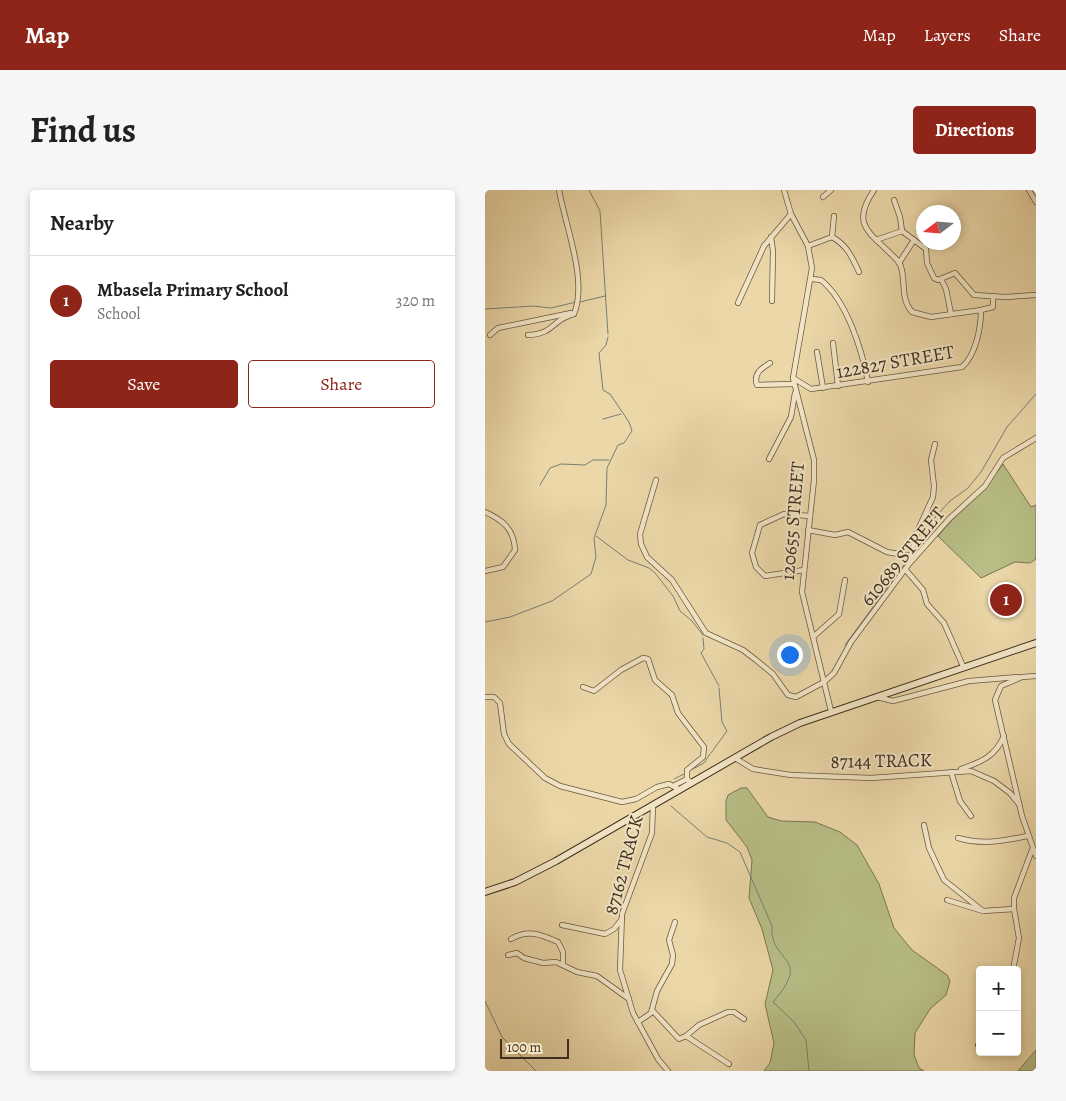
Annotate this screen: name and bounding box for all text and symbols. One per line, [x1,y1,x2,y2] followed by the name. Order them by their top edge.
[25,19,69,51] text: Map
[863,23,896,47] text: Map
[924,23,971,47] text: Layers
[999,23,1041,47] text: Share
[30,106,136,154] text: Find us
[913,106,1036,154] button: Directions
[916,205,961,250] north arrow
[50,209,113,237] text: Nearby
[97,277,288,303] text: Mbasela Primary School
[63,290,69,312] text: 1
[396,290,435,312] text: 320 m
[97,303,140,325] text: School
[834,339,957,385] street label: 122827 STREET
[50,360,238,408] button: Save
[248,360,435,408] button: Share
[775,460,811,582] street label: 120655 STREET
[855,501,951,612] street label: 610689 STREET
[990,581,1022,619] pin: 1
[777,642,803,668] your location
[830,747,932,775] street label: 87144 TRACK
[598,813,650,918] street label: 87162 TRACK
[976,966,1021,1056] map controls
[976,966,1021,1011] button: +
[976,1011,1021,1056] button: −
[500,1036,569,1059] scale bar
[507,1038,541,1057] text: 100 m

